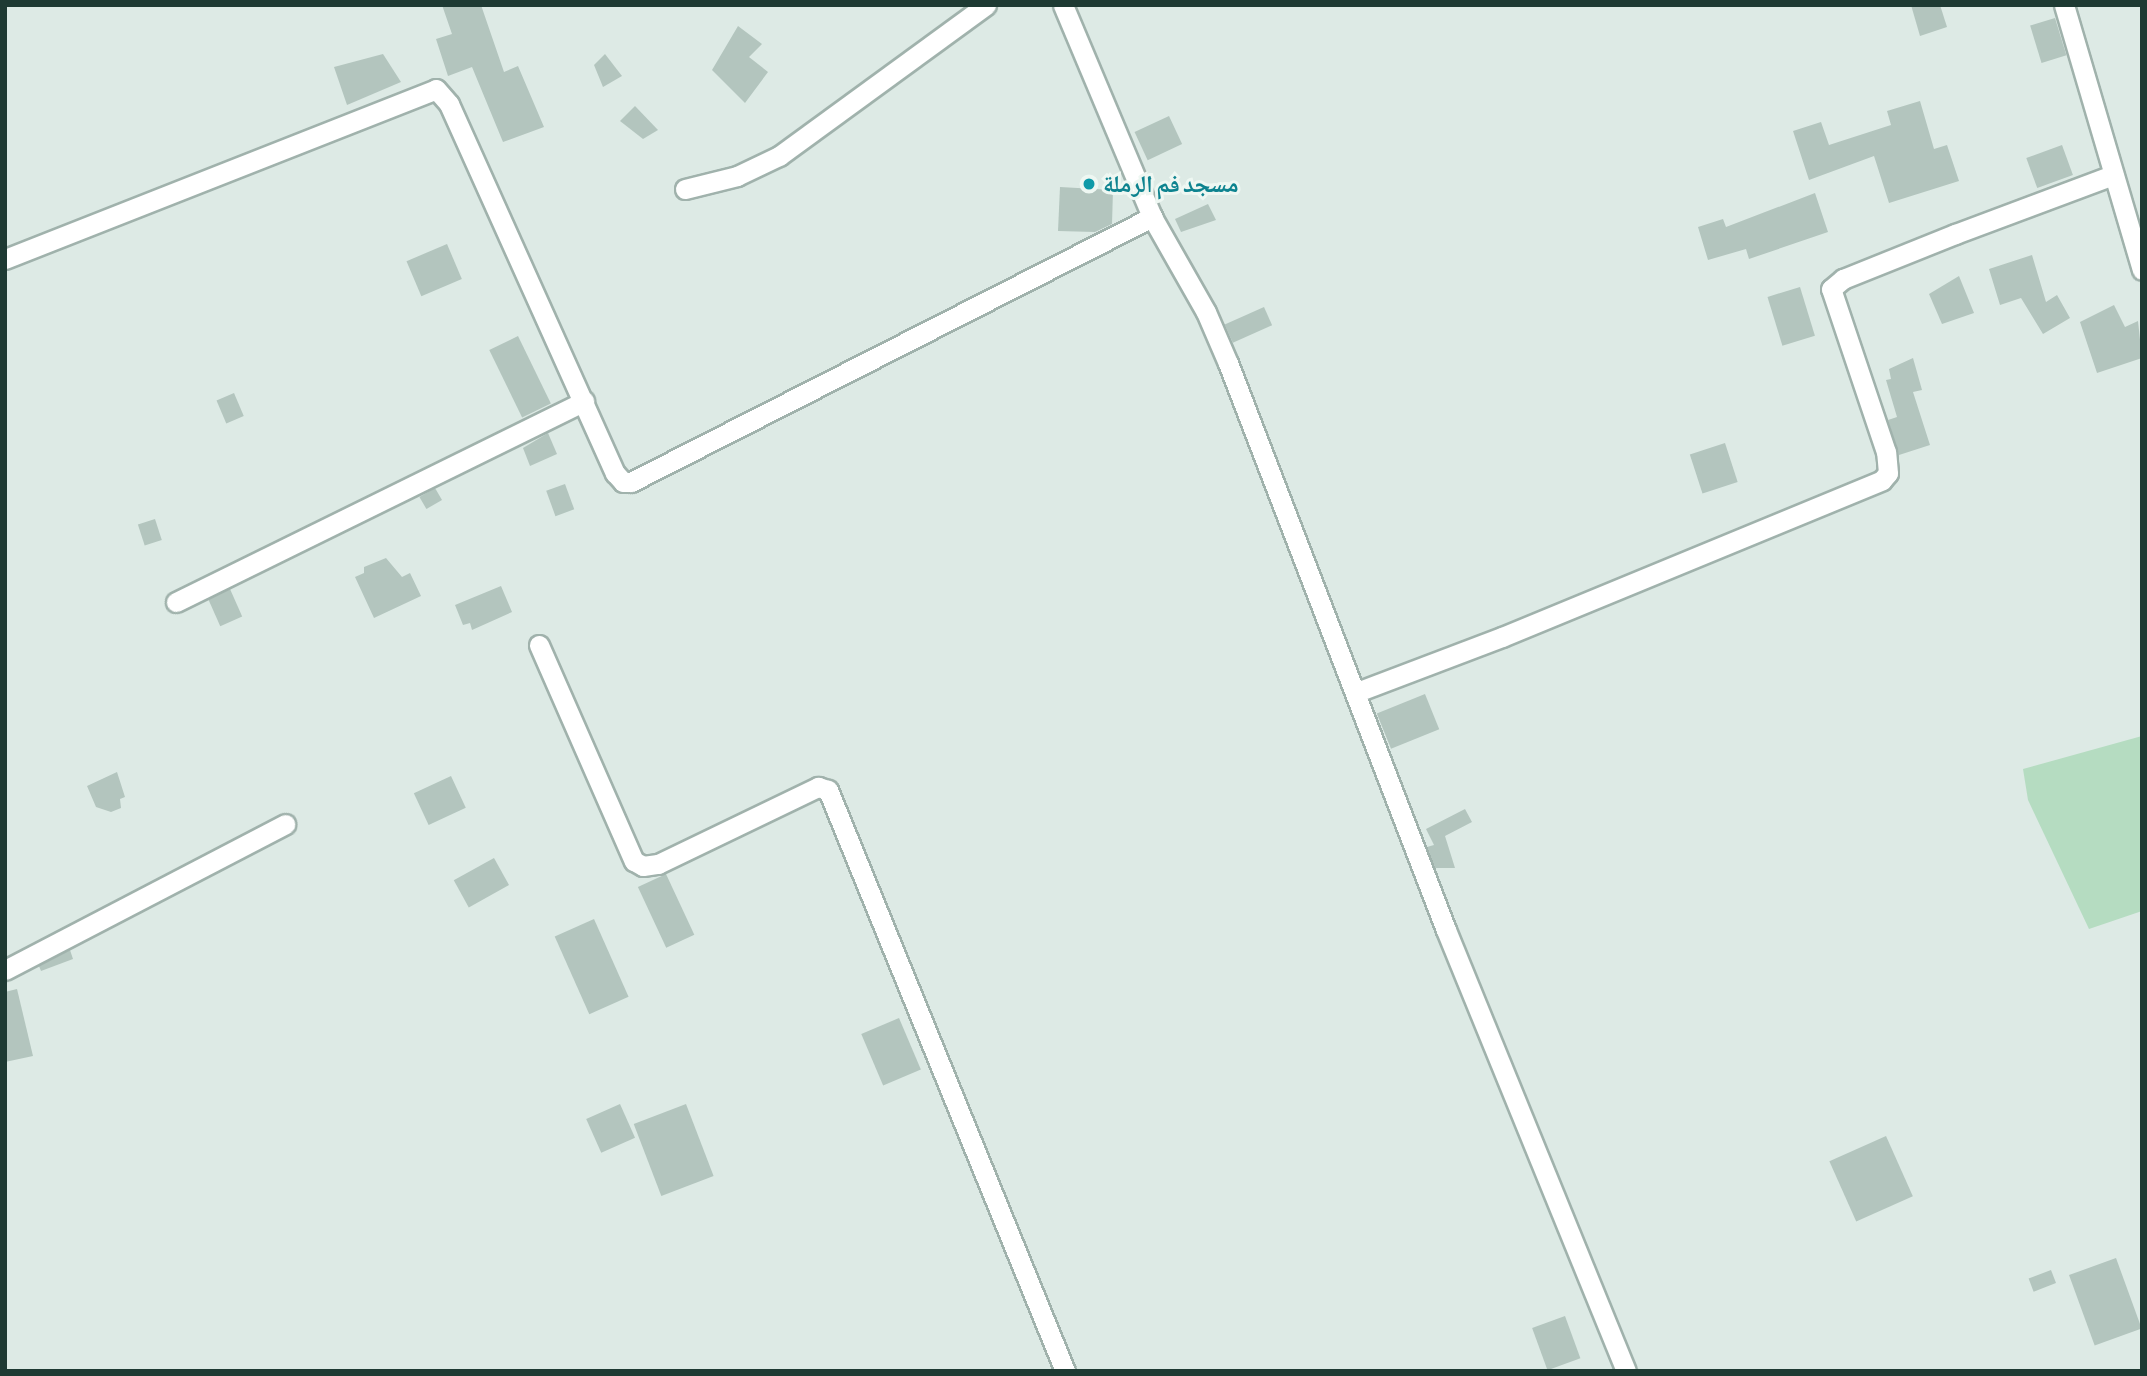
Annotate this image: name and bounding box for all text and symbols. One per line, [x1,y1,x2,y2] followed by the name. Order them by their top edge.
[1103,170,1239,198] place label: مسجد فم الرملة
[1081,176,1097,192] marker: مسجد فم الرملة

